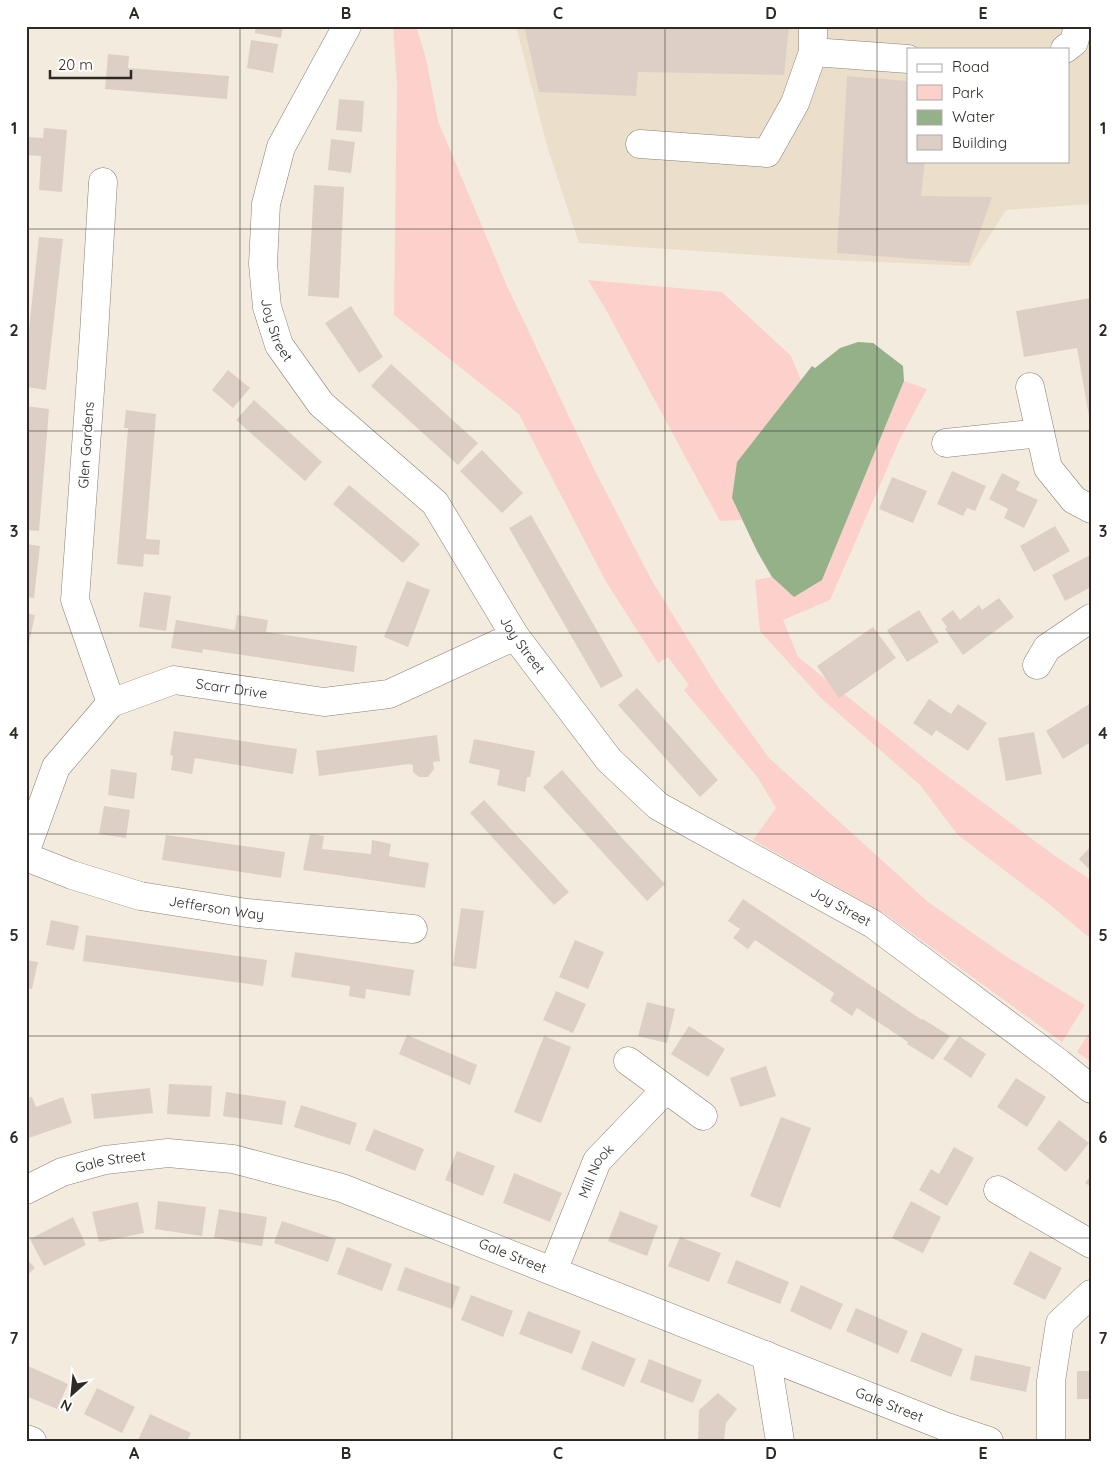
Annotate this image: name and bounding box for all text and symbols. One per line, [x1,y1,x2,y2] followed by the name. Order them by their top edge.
[129,3,140,23] text: A
[341,3,351,23] text: B
[553,3,563,23] text: C
[765,3,777,23] text: D
[978,3,988,23] text: E
[50,48,131,80] scale bar
[907,48,1070,162] legend
[58,55,93,74] text: 20 m
[952,57,989,76] text: Road
[952,83,984,102] text: Park
[952,107,995,126] text: Water
[11,118,17,138] text: 1
[1100,118,1106,138] text: 1
[952,133,1007,152] text: Building
[257,298,297,365] street label: Joy Street
[9,320,19,340] text: 2
[1098,320,1108,340] text: 2
[74,401,98,489] street label: Glen Gardens
[10,521,18,541] text: 3
[1099,521,1107,541] text: 3
[496,613,549,677] street label: Joy Street
[195,674,269,703] street label: Scarr Drive
[9,723,19,743] text: 4
[1098,723,1108,743] text: 4
[807,883,875,930] street label: Joy Street
[168,892,265,924] street label: Jefferson Way
[9,925,19,945] text: 5
[1098,925,1108,945] text: 5
[10,1127,19,1147] text: 6
[1099,1127,1108,1147] text: 6
[574,1140,618,1201] street label: Mill Nook
[73,1147,147,1177] street label: Gale Street
[476,1234,550,1277] street label: Gale Street
[10,1328,19,1348] text: 7
[1099,1328,1108,1348] text: 7
[48,1370,98,1420] north arrow
[853,1383,926,1426] street label: Gale Street
[57,1395,75,1416] text: N
[129,1443,140,1463] text: A
[341,1443,351,1463] text: B
[553,1443,563,1463] text: C
[765,1443,777,1463] text: D
[978,1443,988,1463] text: E

